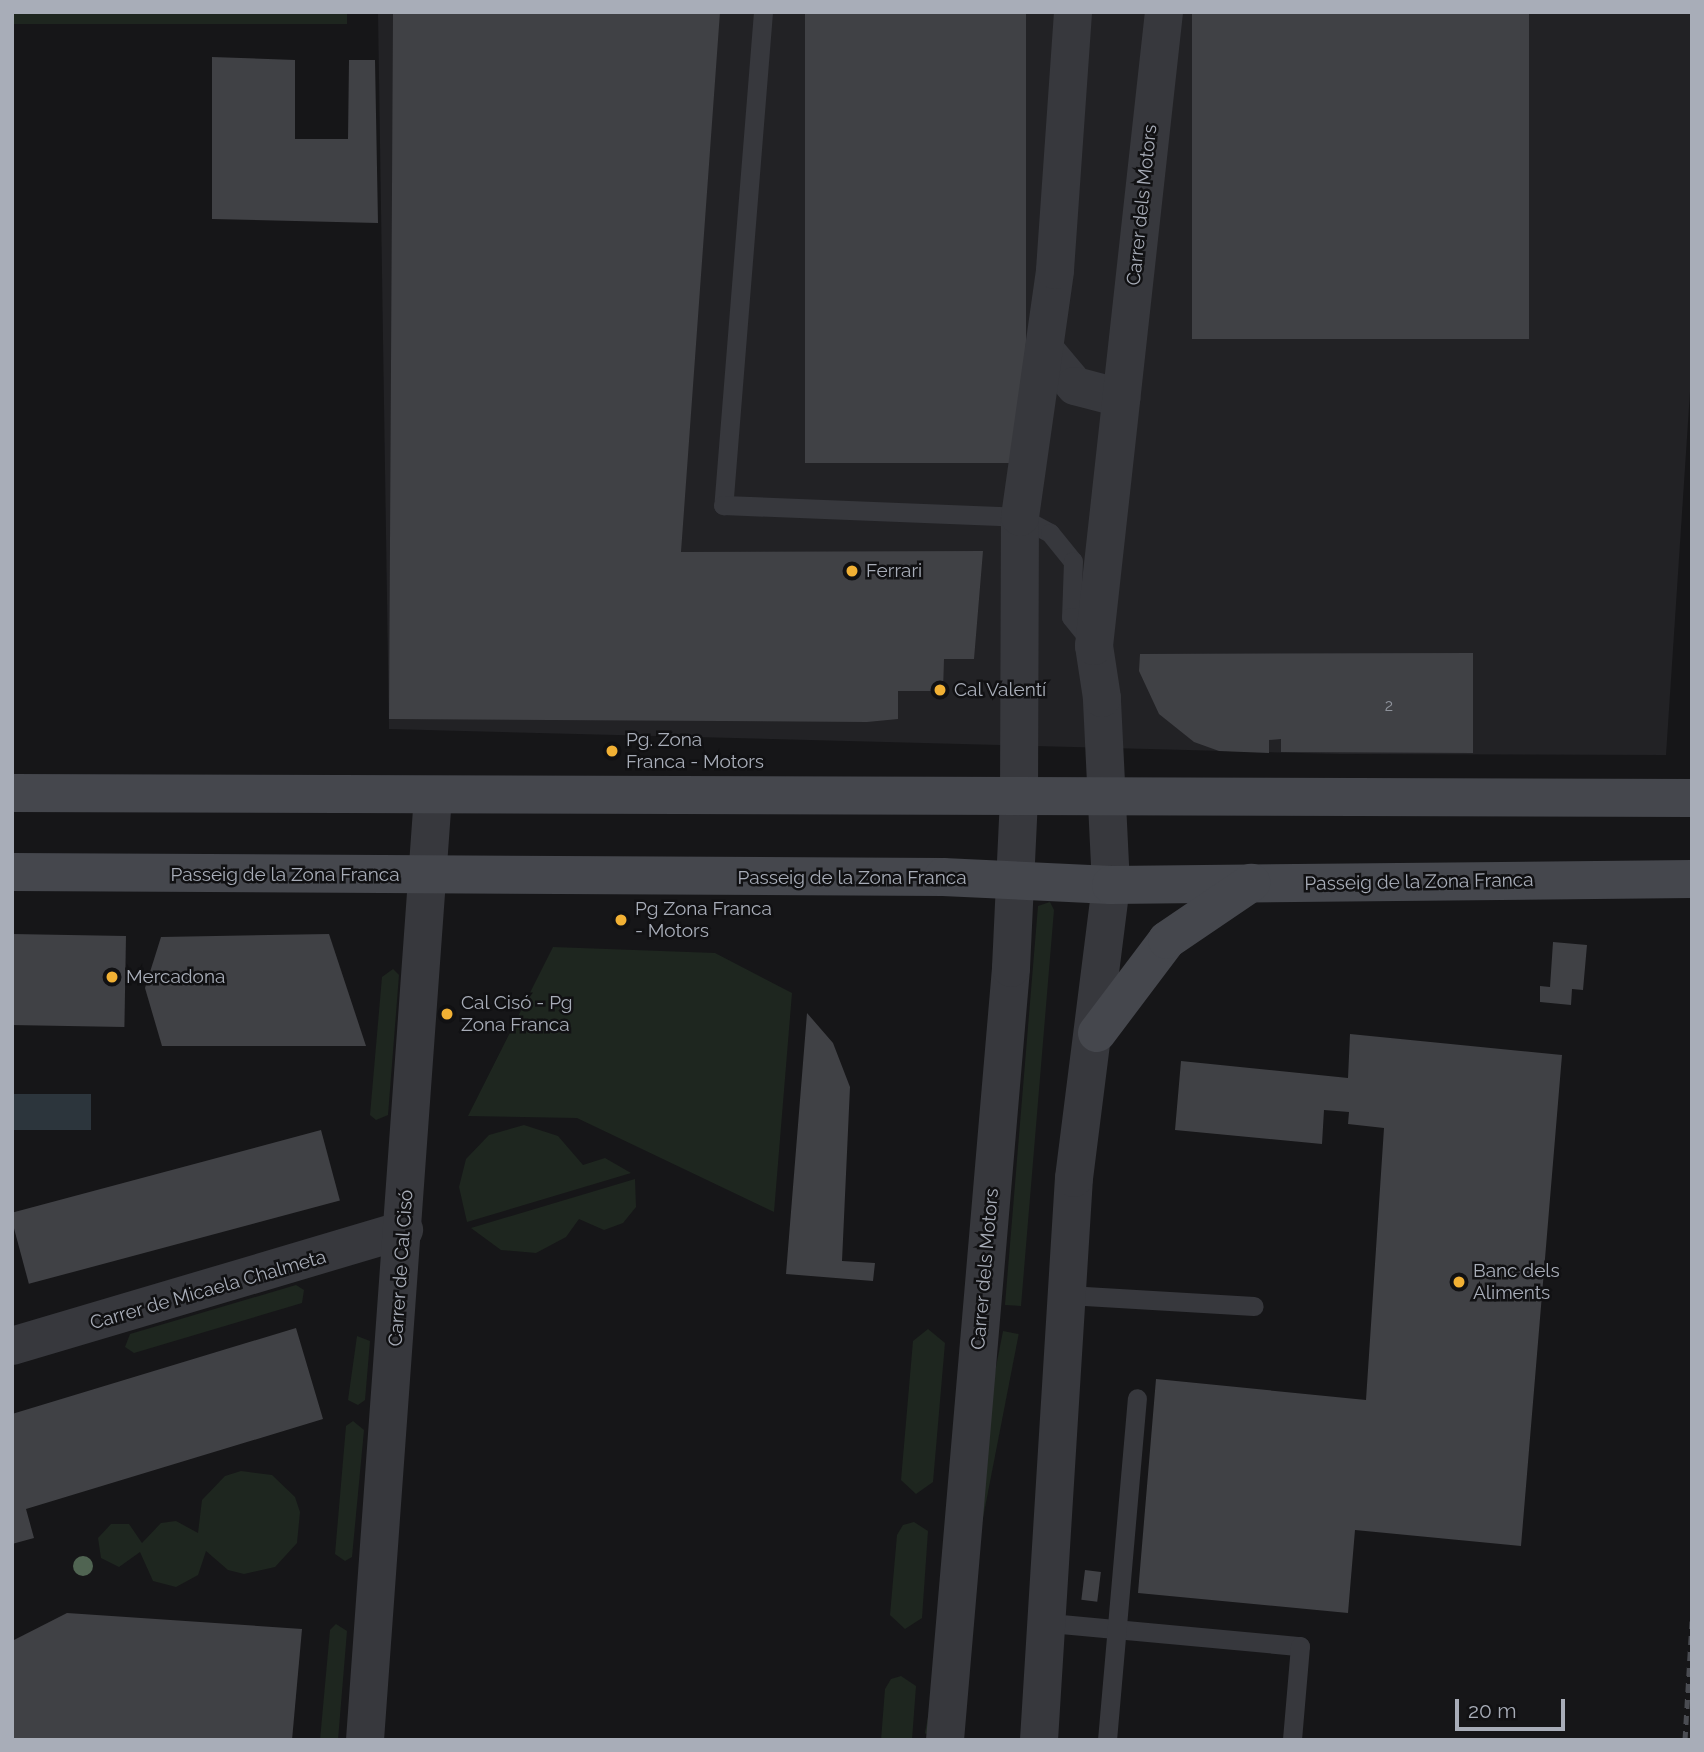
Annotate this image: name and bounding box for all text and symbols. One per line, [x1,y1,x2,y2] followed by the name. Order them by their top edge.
[1122,123,1162,287] street label: Carrer dels Motors
[866,560,922,582] place label: Ferrari
[844,563,860,579] marker: Ferrari
[954,679,1047,701] place label: Cal Valentí
[932,682,948,698] marker: Cal Valentí
[1385,696,1393,716] house number: 2
[626,729,764,773] place label: Pg. Zona Franca - Motors
[604,743,620,759] marker: Pg. Zona Franca - Motors
[170,864,400,886] street label: Passeig de la Zona Franca
[737,867,967,889] street label: Passeig de la Zona Franca
[1304,869,1534,895] street label: Passeig de la Zona Franca
[635,898,772,942] place label: Pg Zona Franca - Motors
[613,912,629,928] marker: Pg Zona Franca - Motors
[126,966,225,988] place label: Mercadona
[104,969,120,985] marker: Mercadona
[461,992,573,1036] place label: Cal Cisó - Pg Zona Franca
[439,1006,455,1022] marker: Cal Cisó - Pg Zona Franca
[967,1187,1003,1351] street label: Carrer dels Motors
[384,1188,418,1348] street label: Carrer de Cal Cisó
[87,1245,329,1335] street label: Carrer de Micaela Chalmeta
[1473,1260,1560,1304] place label: Banc dels Aliments
[1451,1274,1467,1290] marker: Banc dels Aliments
[1459,1686,1569,1730] scale bar
[1468,1698,1516,1723] text: 20 m

